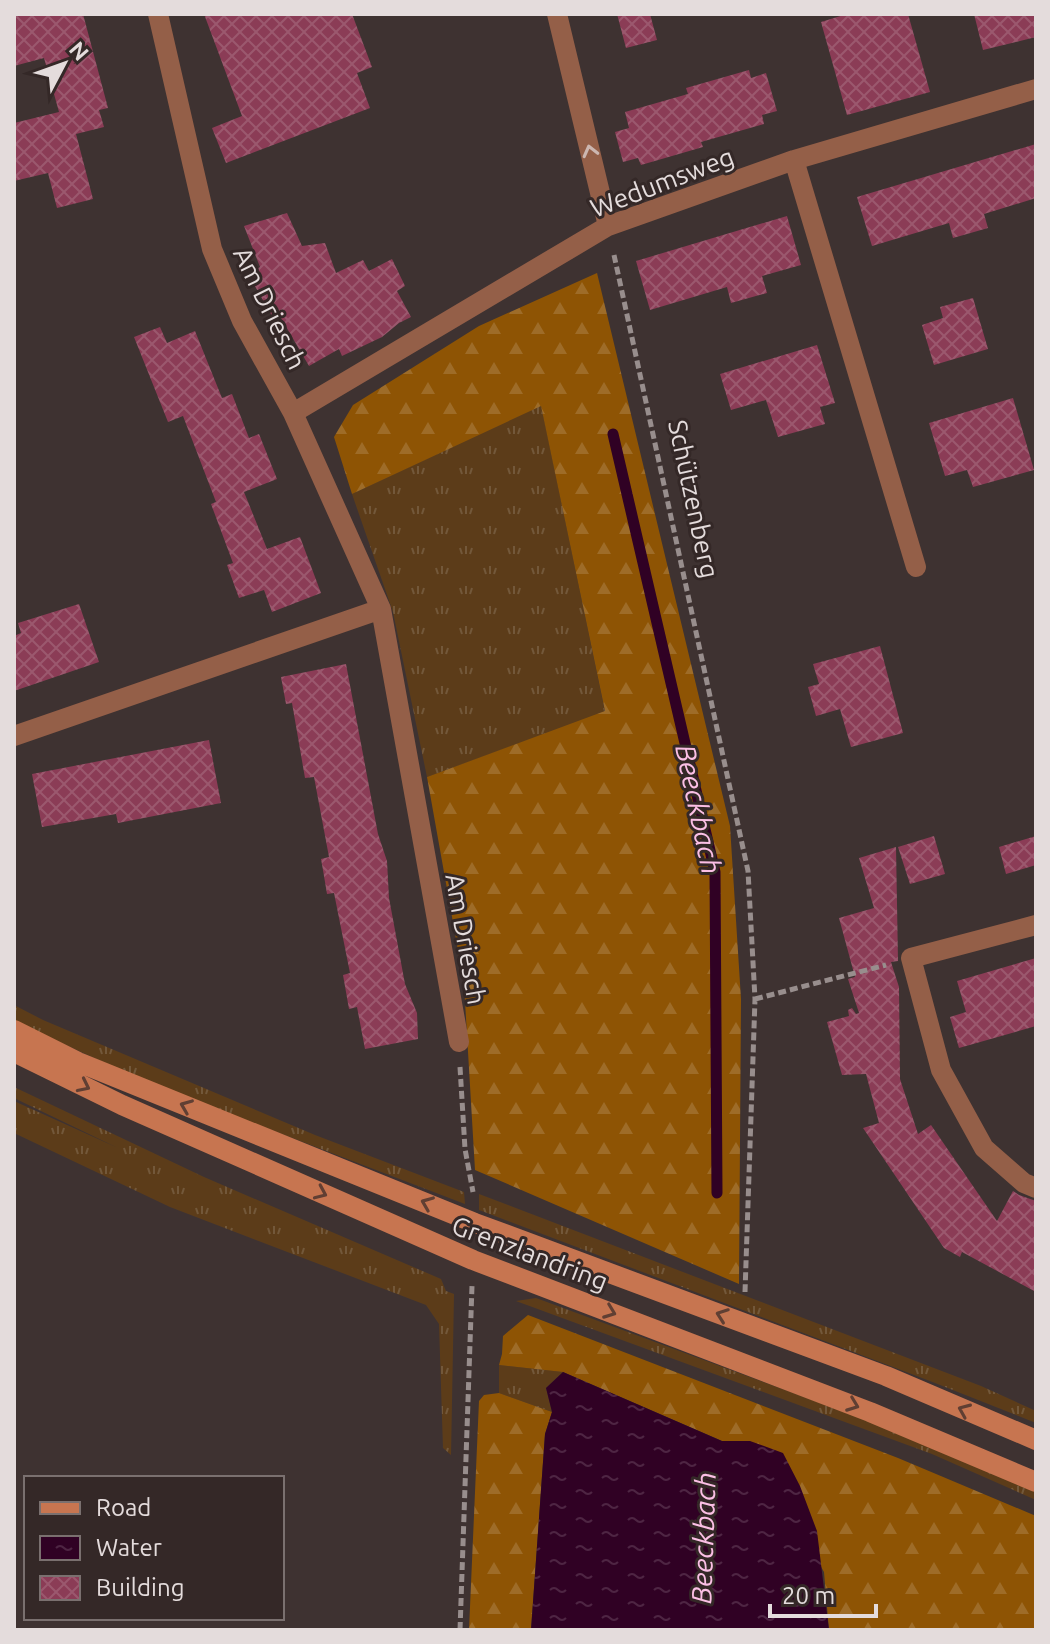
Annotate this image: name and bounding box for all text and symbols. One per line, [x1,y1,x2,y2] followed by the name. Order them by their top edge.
[24,24,104,104] north arrow
[65,36,94,65] text: N
[586,141,738,223] street label: Wedumsweg
[582,144,599,158] one-way arrow
[228,242,312,374] street label: Am Driesch
[663,417,725,581] street label: Schützenberg
[670,741,728,877] water label: Beeckbach
[440,871,492,1007] street label: Am Driesch
[75,1077,90,1092] one-way arrow
[180,1099,194,1115] one-way arrow
[313,1183,327,1199] one-way arrow
[421,1197,435,1213] one-way arrow
[448,1210,612,1296] street label: Grenzlandring
[602,1302,616,1319] one-way arrow
[716,1308,730,1325] one-way arrow
[845,1395,859,1412] one-way arrow
[958,1403,973,1419] one-way arrow
[685,1471,721,1605] water label: Beeckbach
[24,1476,284,1620] legend
[96,1494,151,1521] text: Road
[96,1534,162,1561] text: Water
[770,1568,876,1618] scale bar
[96,1574,184,1601] text: Building
[782,1582,835,1609] text: 20 m

